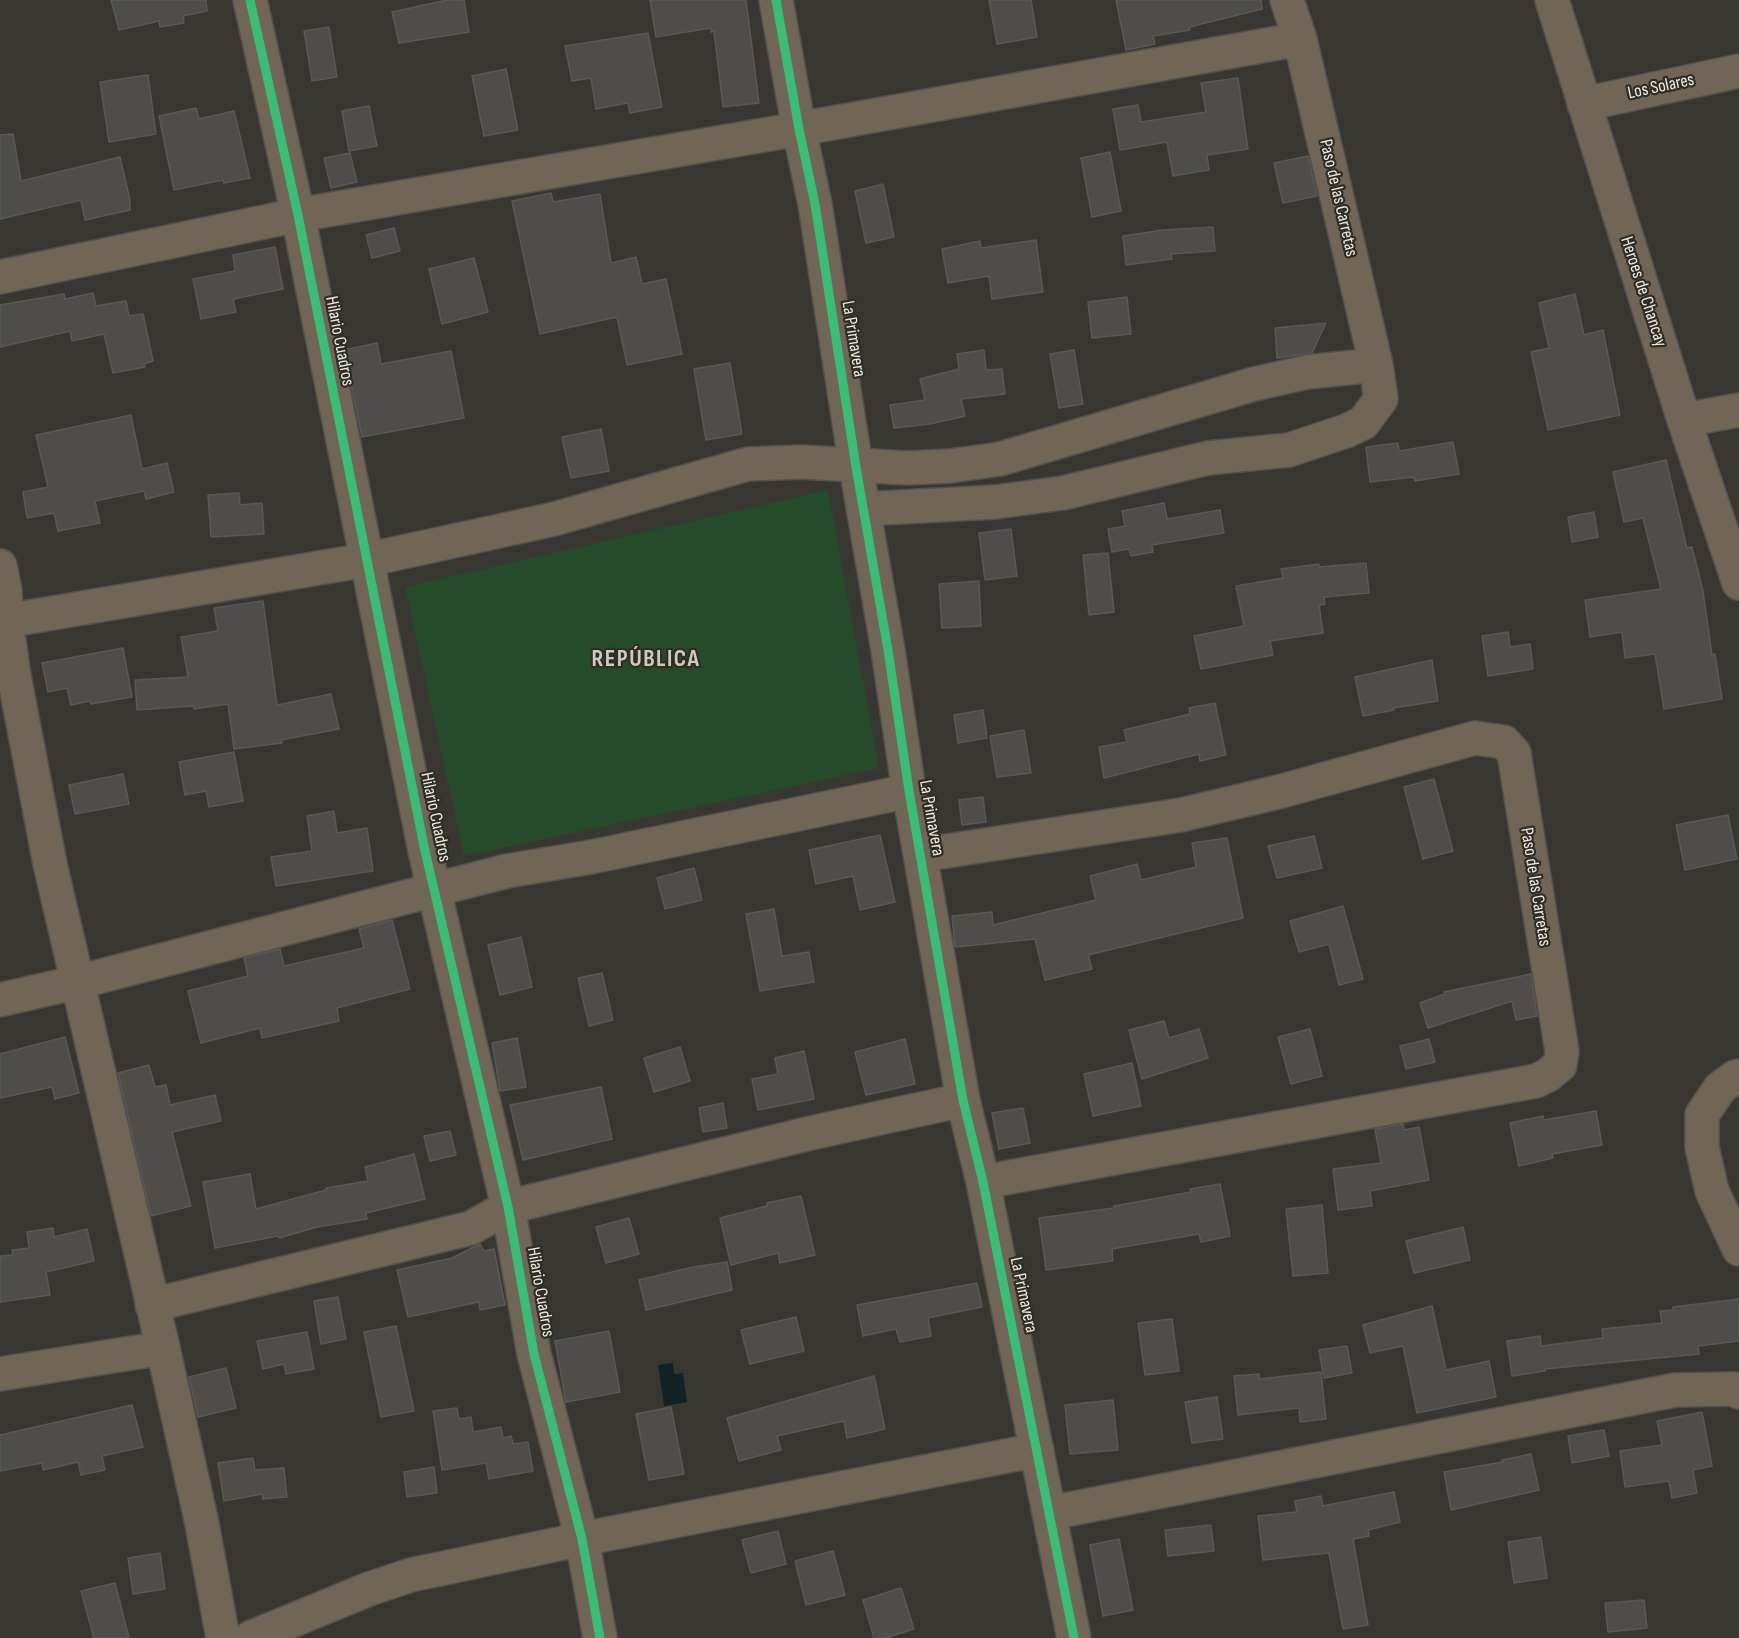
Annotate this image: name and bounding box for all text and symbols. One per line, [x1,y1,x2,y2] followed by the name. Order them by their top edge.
[1626,69,1696,105] street label: Los Solares
[1314,137,1362,259] street label: Paso de las Carretas
[1615,234,1671,350] street label: Heroes de Chancay
[320,294,358,388] street label: Hilario Cuadros
[836,299,870,379] street label: La Primavera
[592,646,700,674] district label: REPÚBLICA
[415,770,455,864] street label: Hilario Cuadros
[914,778,948,858] street label: La Primavera
[1515,826,1555,948] street label: Paso de las Carretas
[521,1245,559,1339] street label: Hilario Cuadros
[1004,1255,1042,1335] street label: La Primavera

